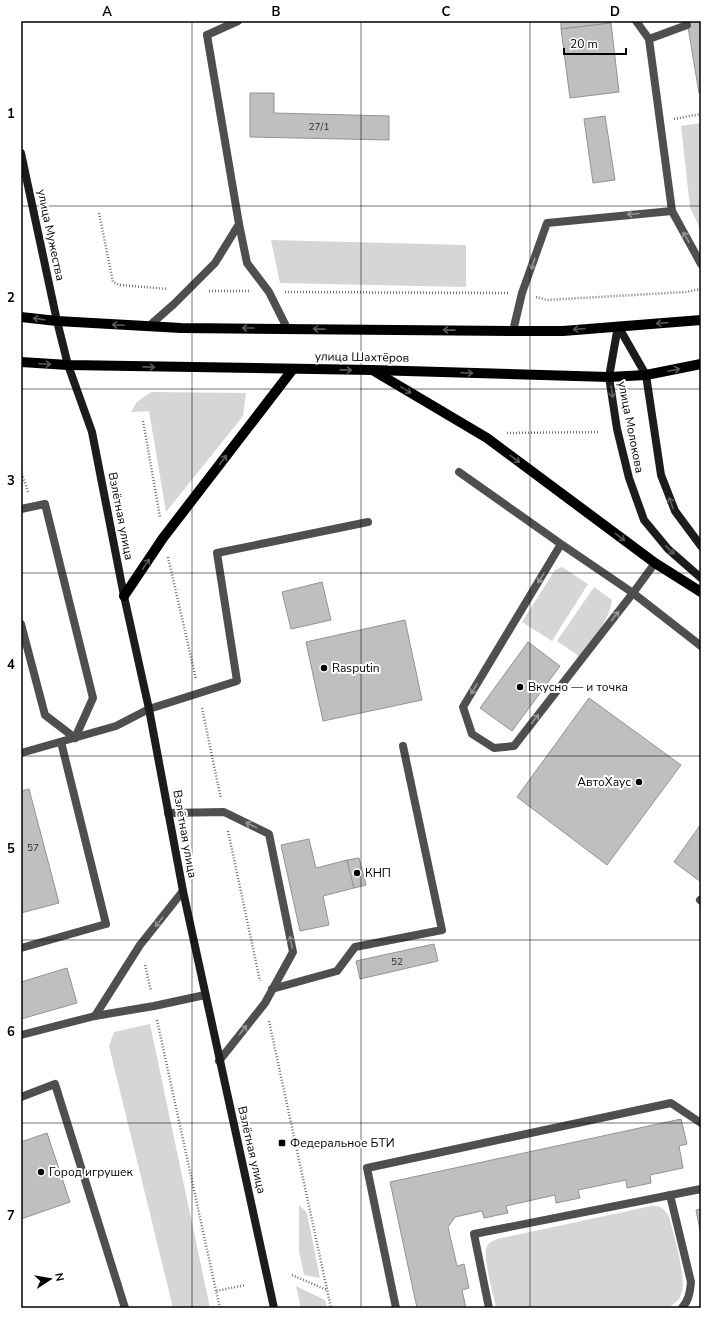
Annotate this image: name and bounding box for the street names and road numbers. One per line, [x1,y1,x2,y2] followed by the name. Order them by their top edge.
[34,188,68,282] street label: улица Мужества
[315,348,410,366] street label: улица Шахтёров
[614,380,648,474] street label: улица Молокова
[105,471,137,561] street label: Взлётная улица
[169,789,201,879] street label: Взлётная улица
[234,1105,270,1195] street label: Взлётная улица

